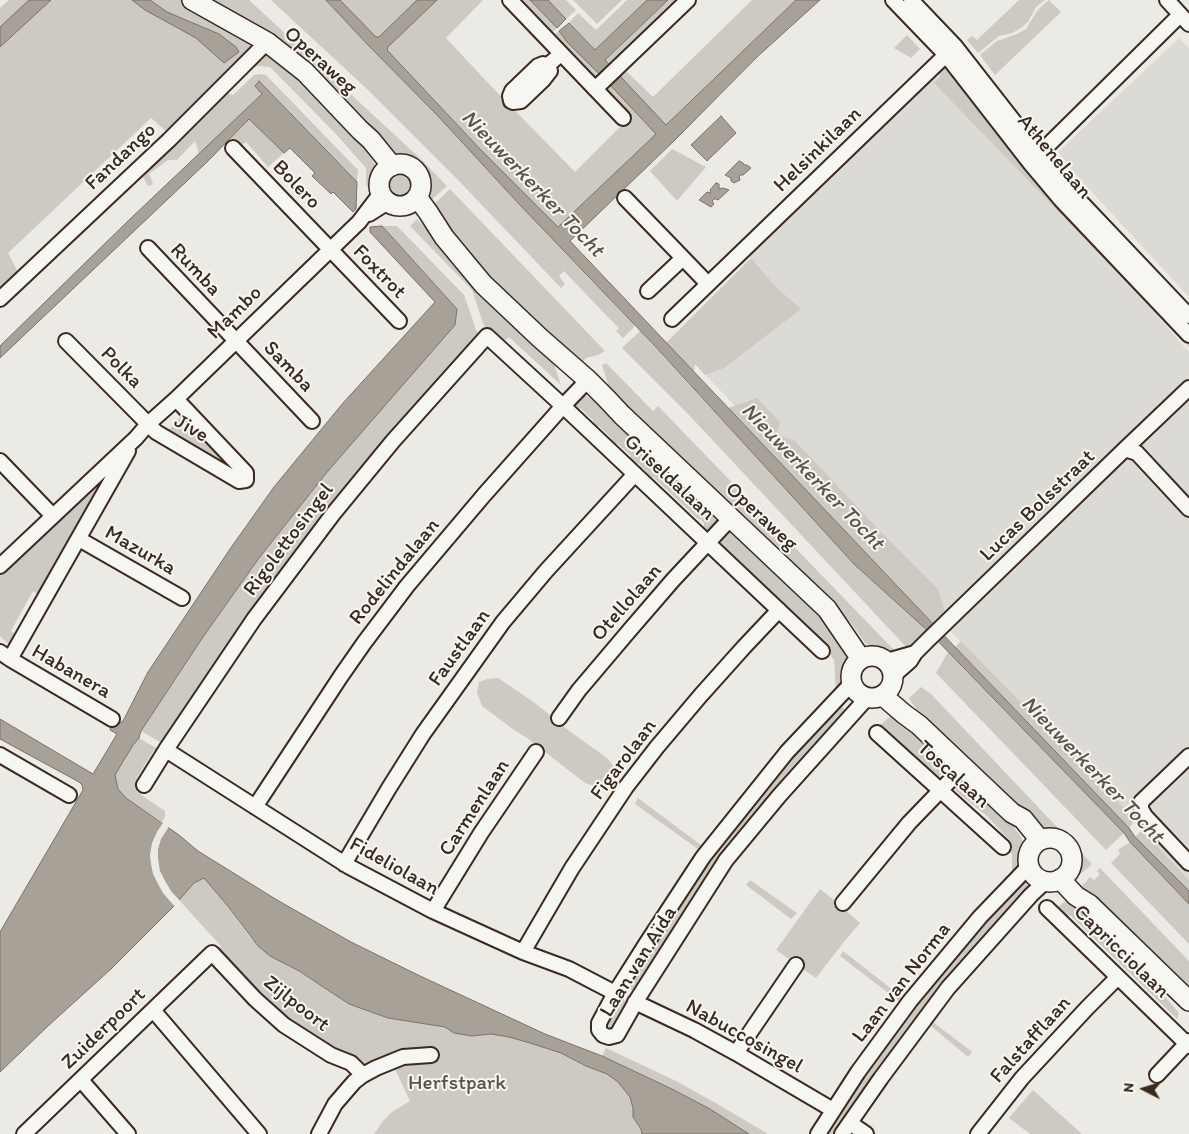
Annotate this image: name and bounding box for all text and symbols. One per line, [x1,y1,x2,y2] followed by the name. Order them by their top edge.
[278,22,362,100] street label: Operaweg
[769,102,867,198] street label: Helsinkilaan
[455,105,609,263] water label: Nieuwerkerker Tocht
[1011,109,1097,205] street label: Athenelaan
[80,118,162,196] street label: Fandango
[267,155,325,215] street label: Bolero
[164,238,226,302] street label: Rumba
[347,240,411,304] street label: Foxtrot
[202,281,268,345] street label: Mambo
[258,336,318,398] street label: Samba
[95,342,147,394] street label: Polka
[735,398,889,556] water label: Nieuwerkerker Tocht
[169,409,213,449] street label: Jive
[618,430,720,526] street label: Griseldalaan
[975,445,1101,567] street label: Lucas Bolsstraat
[720,477,802,557] street label: Operaweg
[238,479,340,601] street label: Rigolettosingel
[344,514,446,630] street label: Rodelindalaan
[100,521,180,581] street label: Mazurka
[586,559,668,647] street label: Otellolaan
[424,604,496,692] street label: Faustlaan
[27,639,115,705] street label: Habanera
[1015,691,1169,849] water label: Nieuwerkerker Tocht
[585,715,663,805] street label: Figarolaan
[911,736,995,814] street label: Toscalaan
[434,755,516,861] street label: Carmenlaan
[345,832,443,902] street label: Fideliolaan
[1068,900,1174,1004] street label: Capricciolaan
[595,902,683,1022] street label: Laan van Aïda
[847,918,957,1048] street label: Laan van Norma
[258,970,334,1038] street label: Zijlpoort
[57,983,151,1075] street label: Zuiderpoort
[985,991,1077,1089] street label: Falstafflaan
[681,994,807,1080] street label: Nabuccosingel
[1119,1064,1169,1114] north arrow
[408,1071,506,1097] park label: Herfstpark
[1120,1082,1137,1093] text: N

